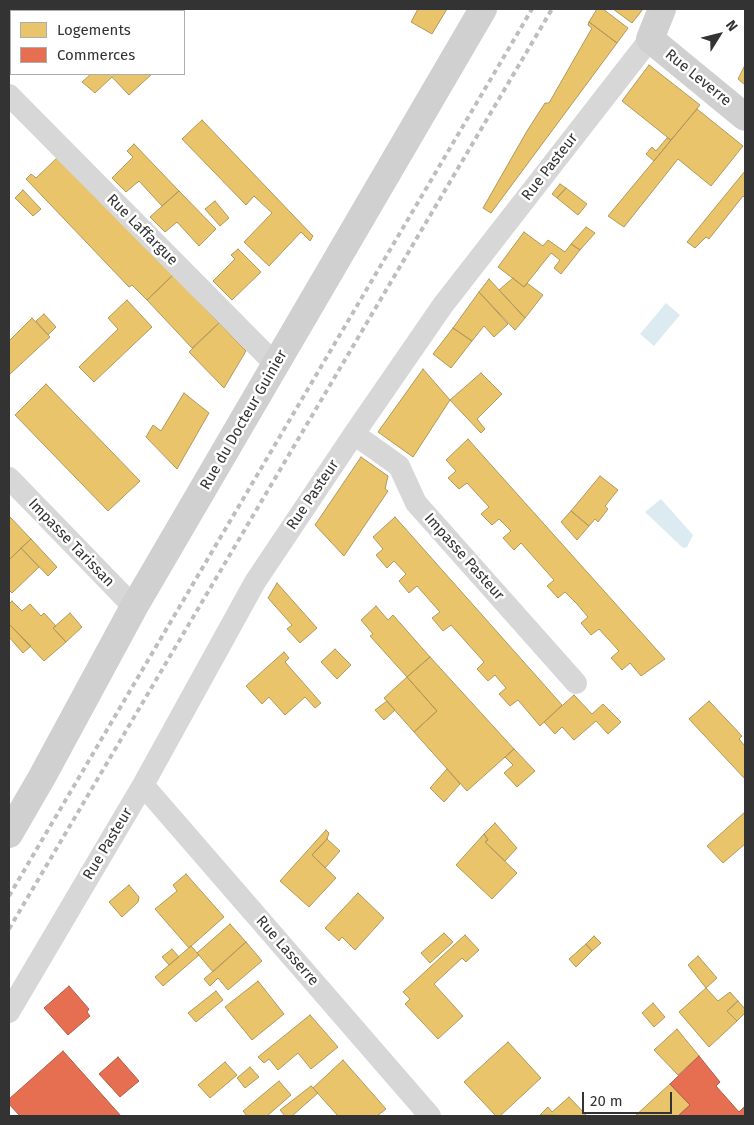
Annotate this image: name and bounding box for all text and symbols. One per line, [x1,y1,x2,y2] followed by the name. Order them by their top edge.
[10,10,185,75] legend
[694,10,744,60] north arrow
[722,17,741,35] text: N
[57,21,131,39] text: Logements
[57,46,135,64] text: Commerces
[661,46,735,110] street label: Rue Leverre
[518,130,582,204] street label: Rue Pasteur
[103,191,181,269] street label: Rue Laffargue
[197,347,291,493] street label: Rue du Docteur Guinier
[283,456,343,534] street label: Rue Pasteur
[24,495,118,591] street label: Impasse Tarissan
[420,510,508,604] street label: Impasse Pasteur
[79,805,137,883] street label: Rue Pasteur
[252,912,322,990] street label: Rue Lasserre
[584,1082,674,1114] scale bar
[590,1092,623,1110] text: 20 m

